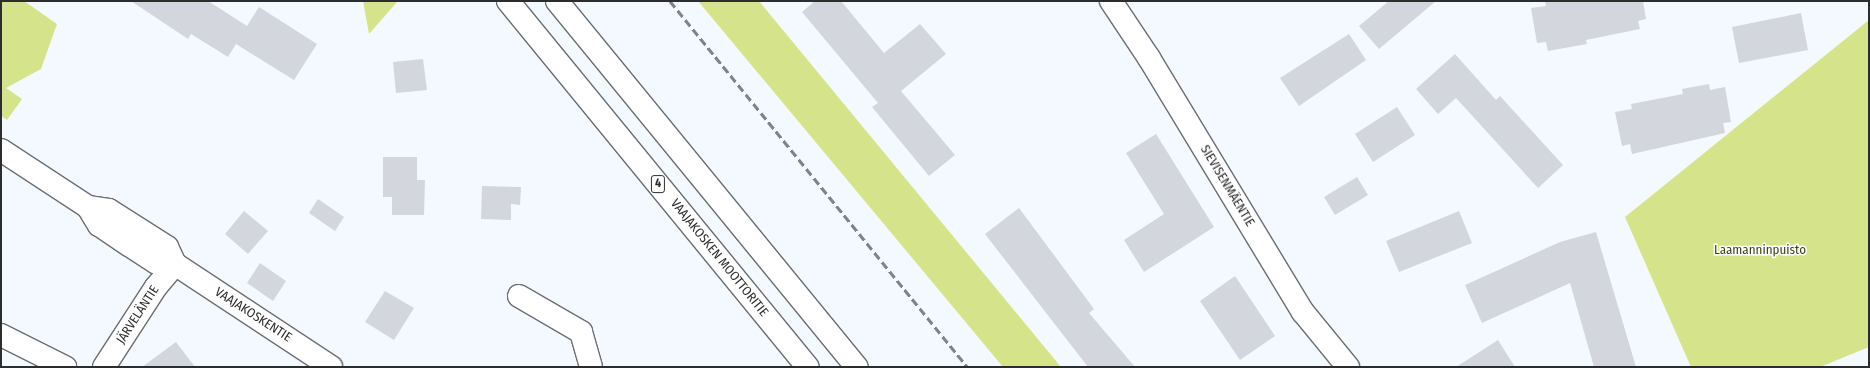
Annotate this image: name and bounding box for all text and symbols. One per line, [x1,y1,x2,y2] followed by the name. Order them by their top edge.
[1197,143,1257,229] street label: SIEVISENMÄENTIE
[650,174,666,194] road number: 4
[667,196,771,320] street label: VAAJAKOSKEN MOOTTORITIE
[1714,242,1806,258] park label: Laamanninpuisto
[113,283,163,347] street label: JÄRVELÄNTIE
[212,284,294,346] street label: VAAJAKOSKENTIE

